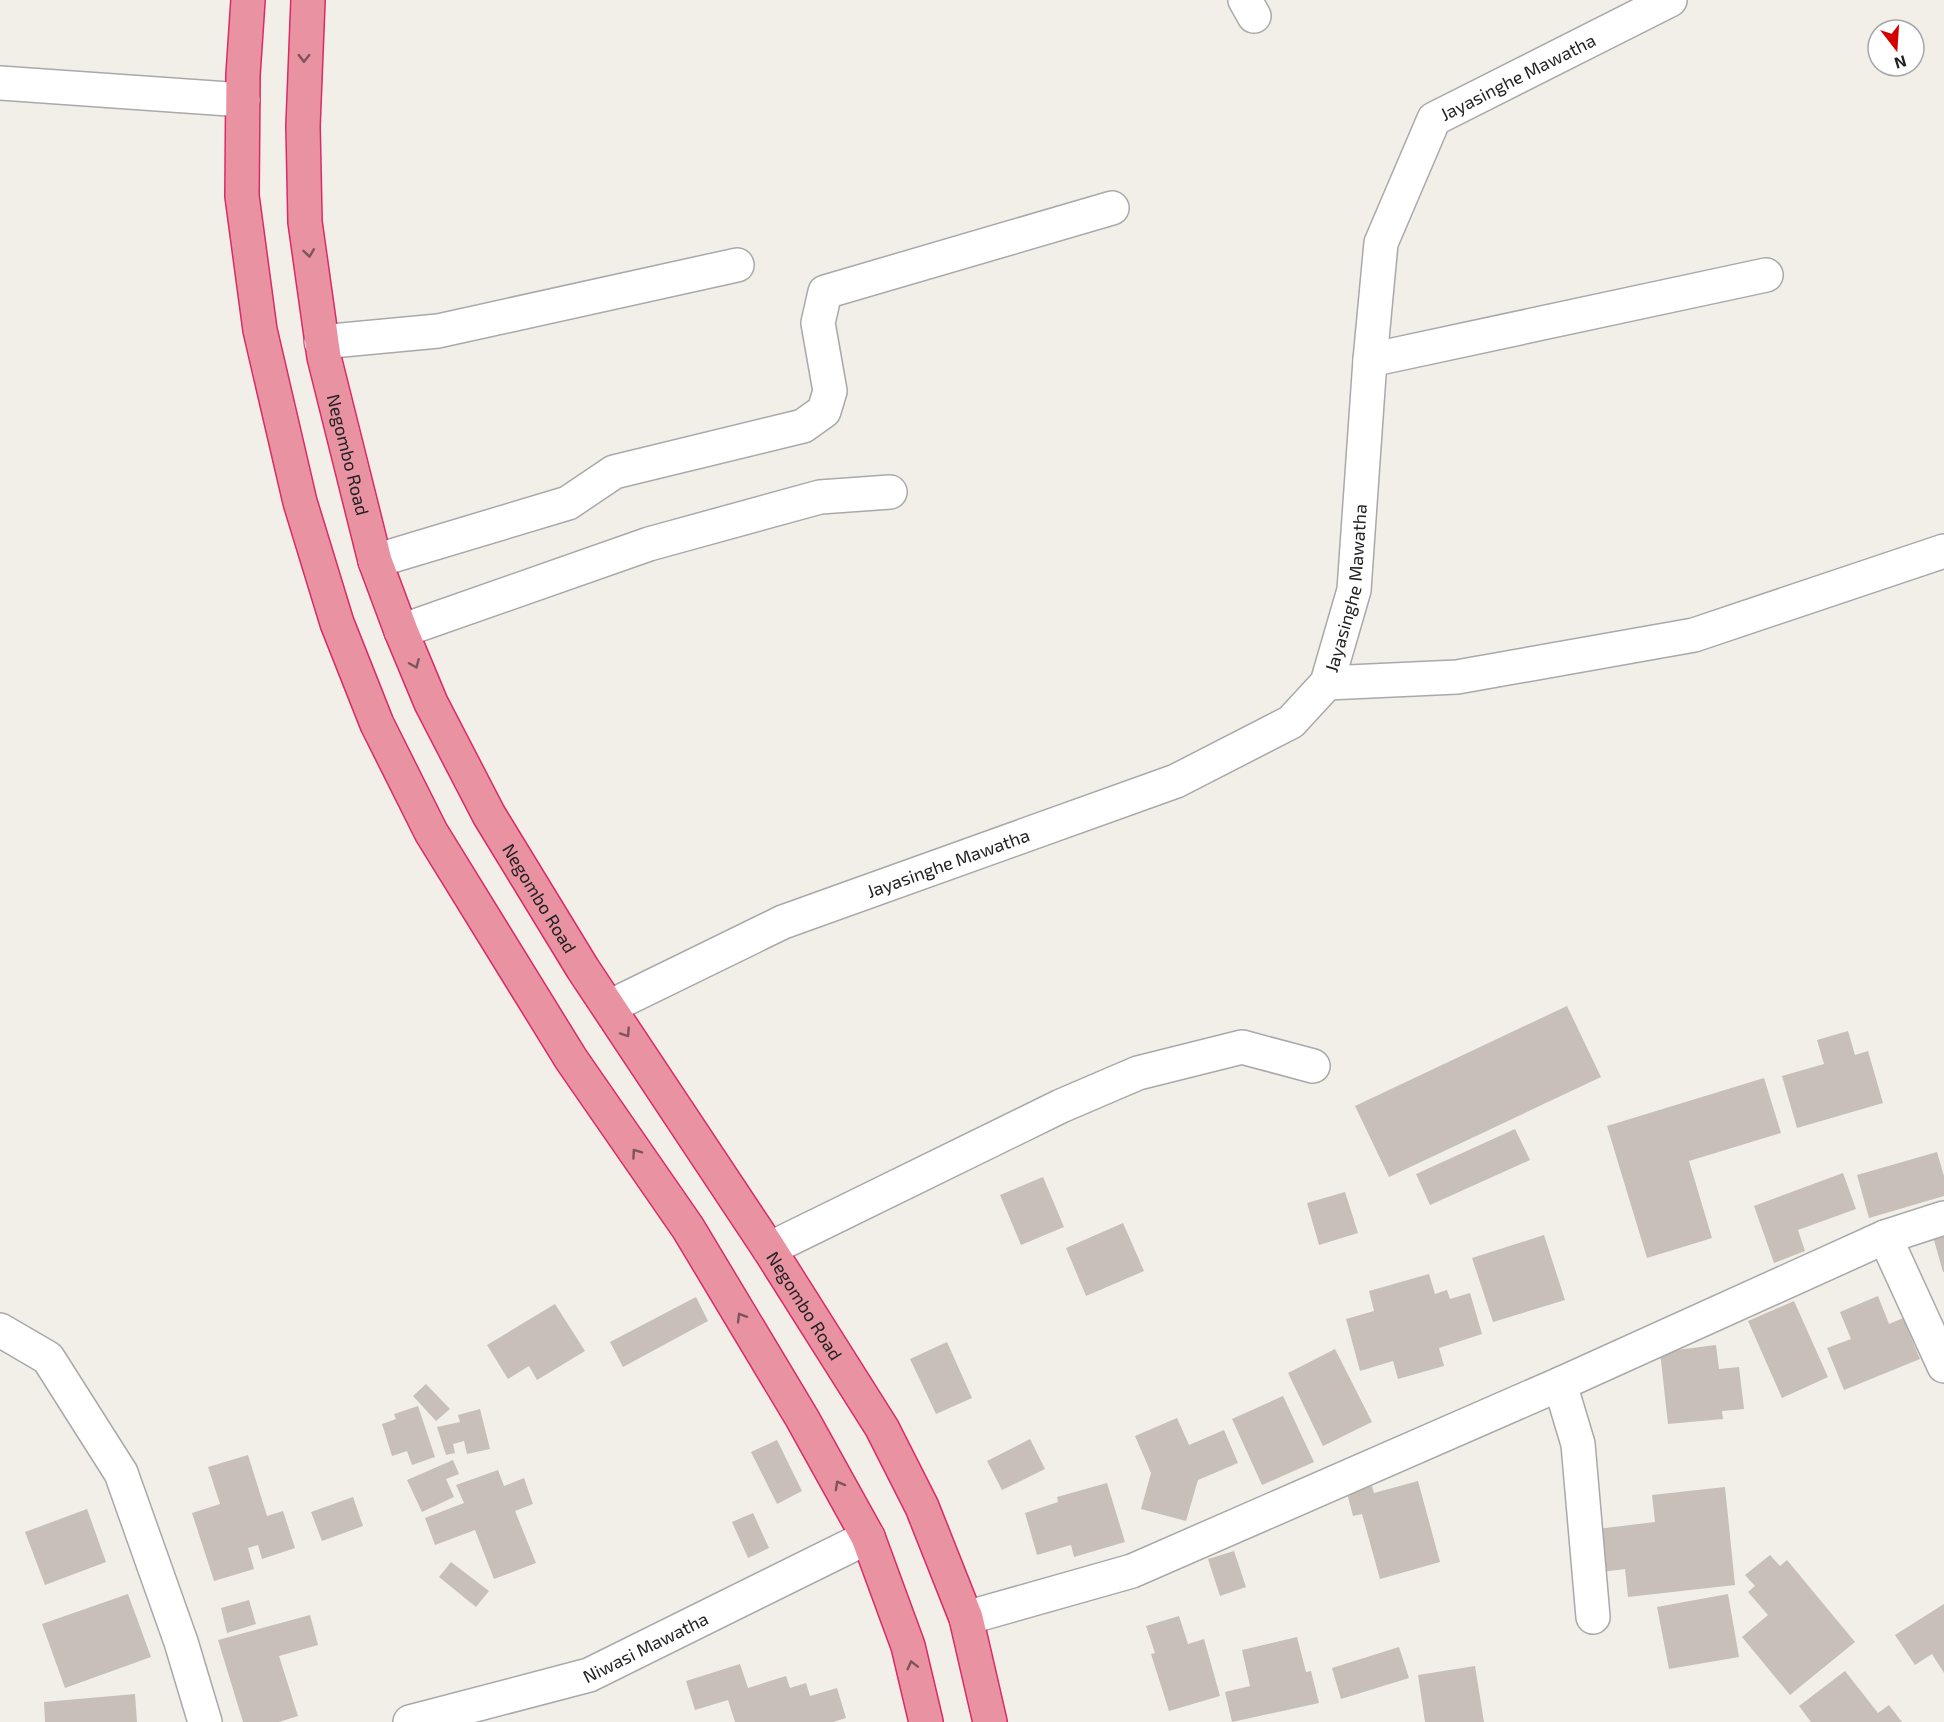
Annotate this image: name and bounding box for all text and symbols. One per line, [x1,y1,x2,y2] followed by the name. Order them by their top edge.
[1866,18,1926,78] north arrow
[1436,28,1599,125] street label: Jayasinghe Mawatha
[1892,52,1909,74] text: N
[298,54,310,63] one-way arrow
[303,248,315,258] one-way arrow
[323,392,374,518] street label: Negombo Road
[1320,503,1371,675] street label: Jayasinghe Mawatha
[408,658,420,669] one-way arrow
[864,824,1032,902] street label: Jayasinghe Mawatha
[498,839,582,957] street label: Negombo Road
[619,1027,631,1037] one-way arrow
[632,1148,643,1159] one-way arrow
[762,1247,847,1364] street label: Negombo Road
[737,1313,748,1323] one-way arrow
[835,1481,846,1491] one-way arrow
[579,1607,712,1687] street label: Niwasi Mawatha
[907,1660,920,1670] one-way arrow

